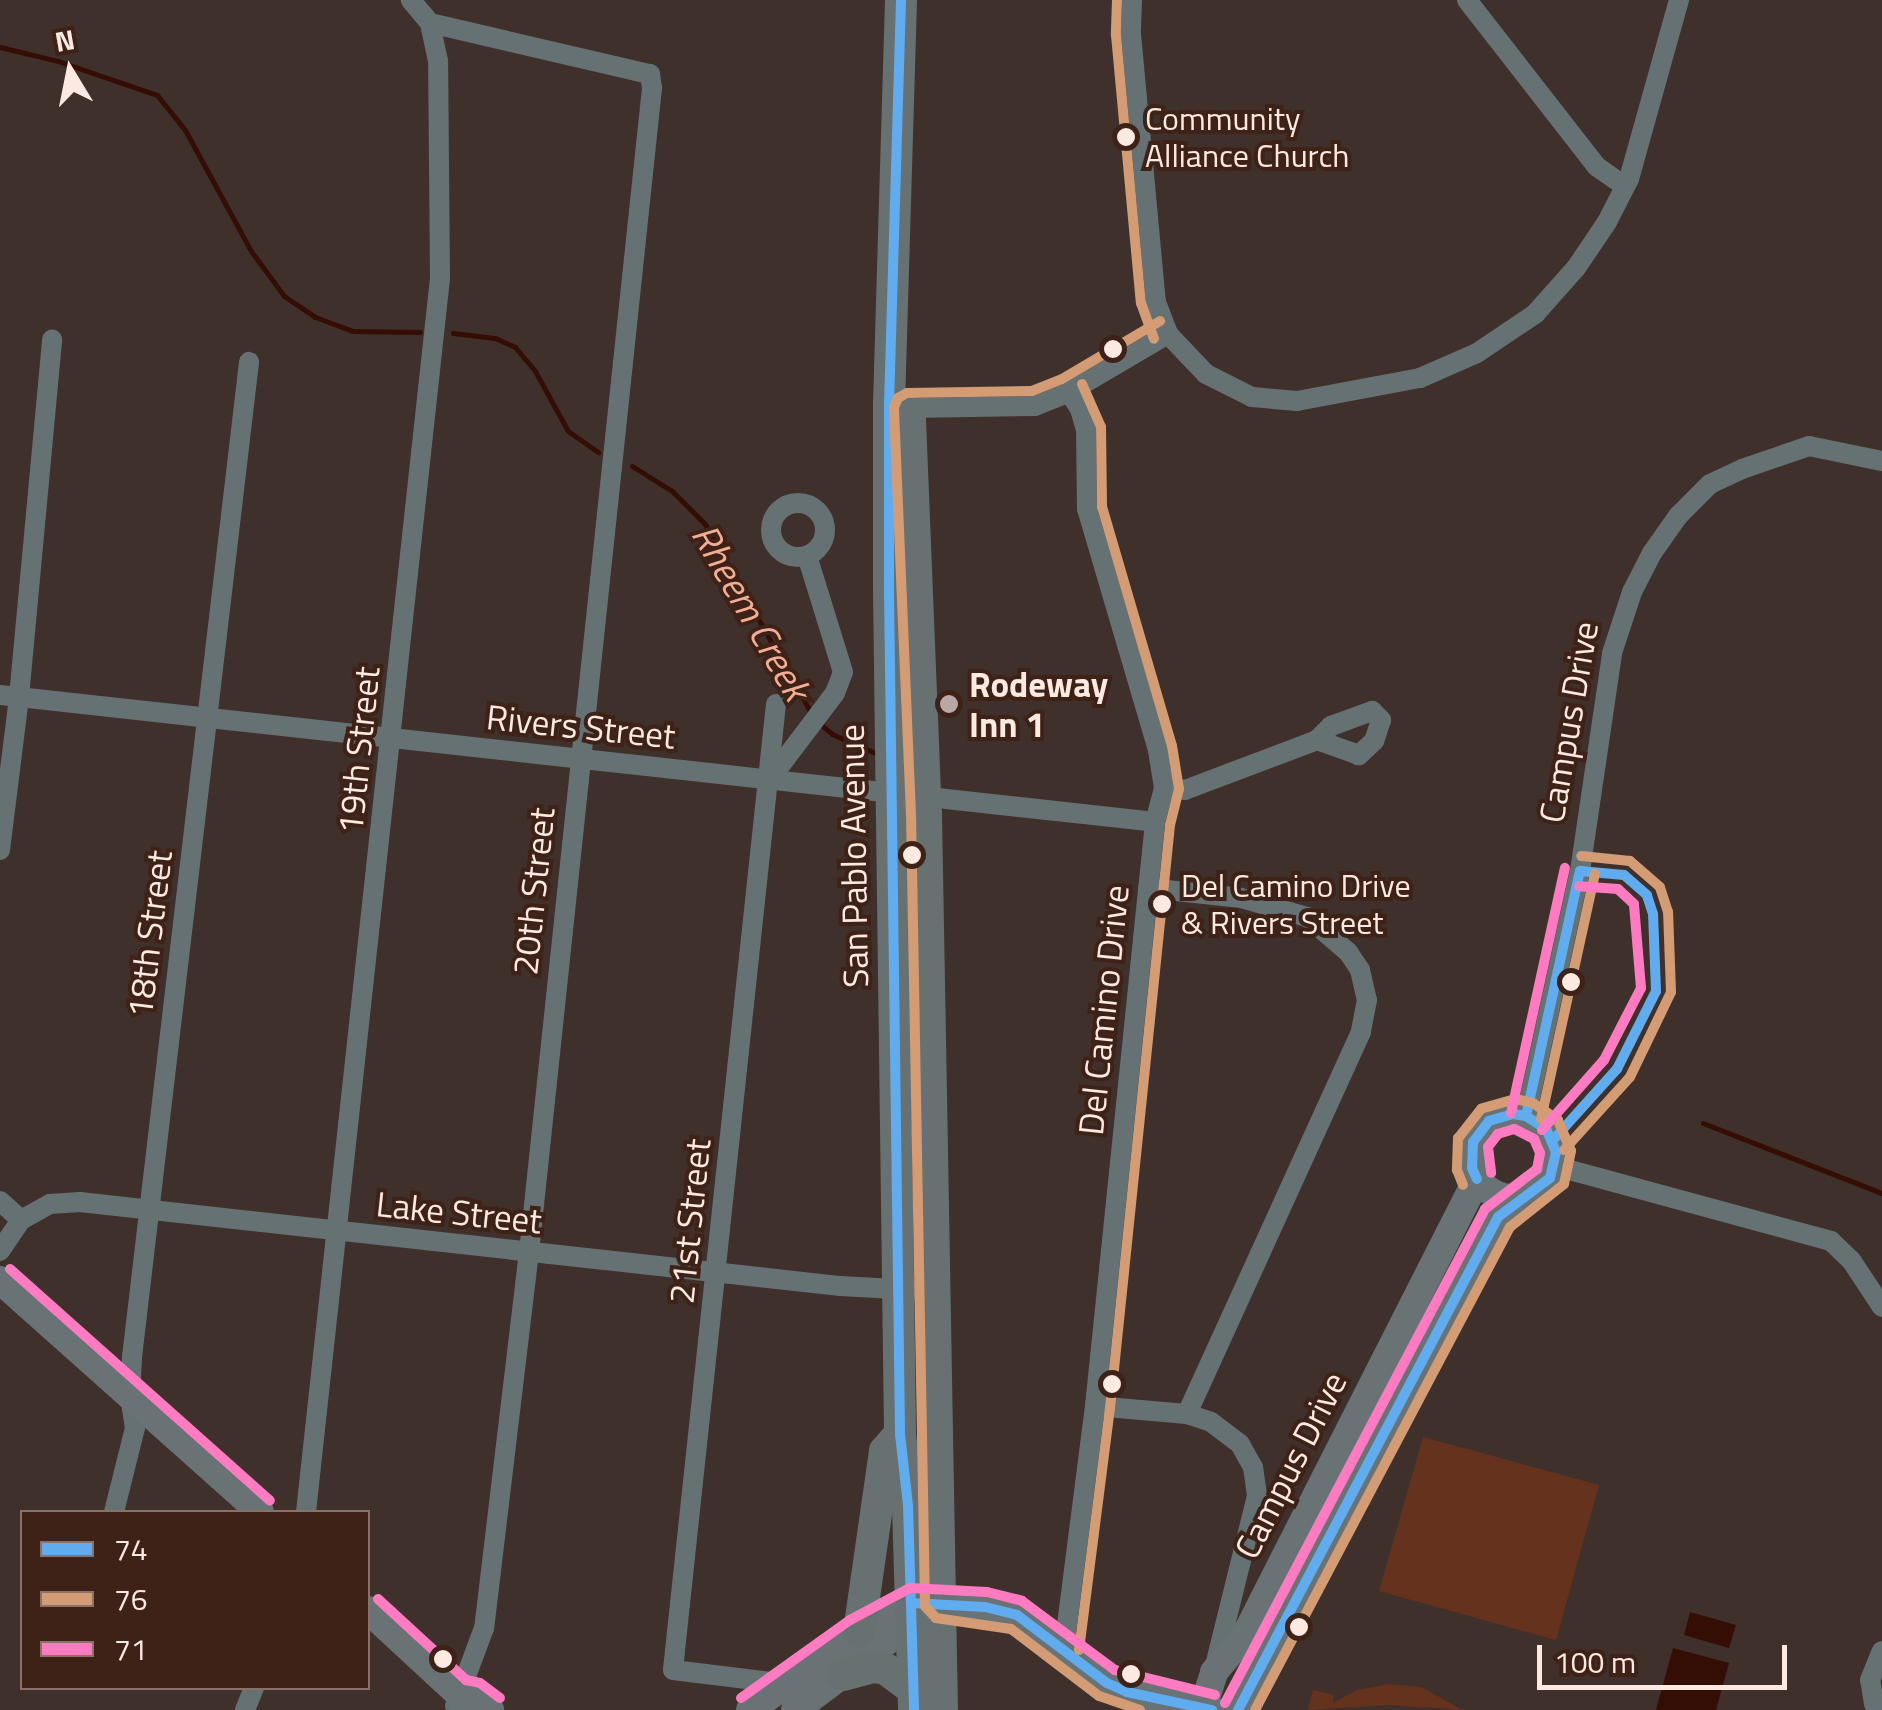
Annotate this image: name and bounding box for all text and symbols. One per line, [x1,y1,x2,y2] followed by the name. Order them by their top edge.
[51,17,78,63] text: N
[20,20,120,120] north arrow
[1145,100,1350,175] place label: Community Alliance Church
[1116,127,1136,147] marker: Community Alliance Church
[1103,339,1123,359] unlabelled marker
[682,516,820,708] water label: Rheem Creek
[1530,618,1606,826] street label: Campus Drive
[969,663,1108,745] place label: Rodeway Inn 1
[328,664,388,836] street label: 19th Street
[938,693,960,715] marker: Rodeway Inn 1
[484,695,678,757] street label: Rivers Street
[830,724,876,988] street label: San Pablo Avenue
[503,805,563,977] street label: 20th Street
[902,845,922,865] unlabelled marker
[118,848,180,1020] street label: 18th Street
[1181,867,1411,942] place label: Del Camino Drive & Rivers Street
[1069,883,1137,1137] street label: Del Camino Drive
[1152,894,1172,914] marker: Del Camino Drive & Rivers Street
[1561,972,1581,992] unlabelled marker
[659,1136,719,1306] street label: 21st Street
[374,1182,544,1242] street label: Lake Street
[1225,1365,1355,1565] street label: Campus Drive
[1102,1374,1122,1394] unlabelled marker
[20,1510,370,1690] legend
[114,1526,148,1572] text: 74
[114,1576,148,1622] text: 76
[1289,1617,1309,1637] unlabelled marker
[1542,1625,1792,1687] scale bar
[114,1626,148,1672] text: 71
[1554,1639,1636,1685] text: 100 m
[433,1649,453,1669] unlabelled marker
[1121,1664,1141,1684] unlabelled marker

